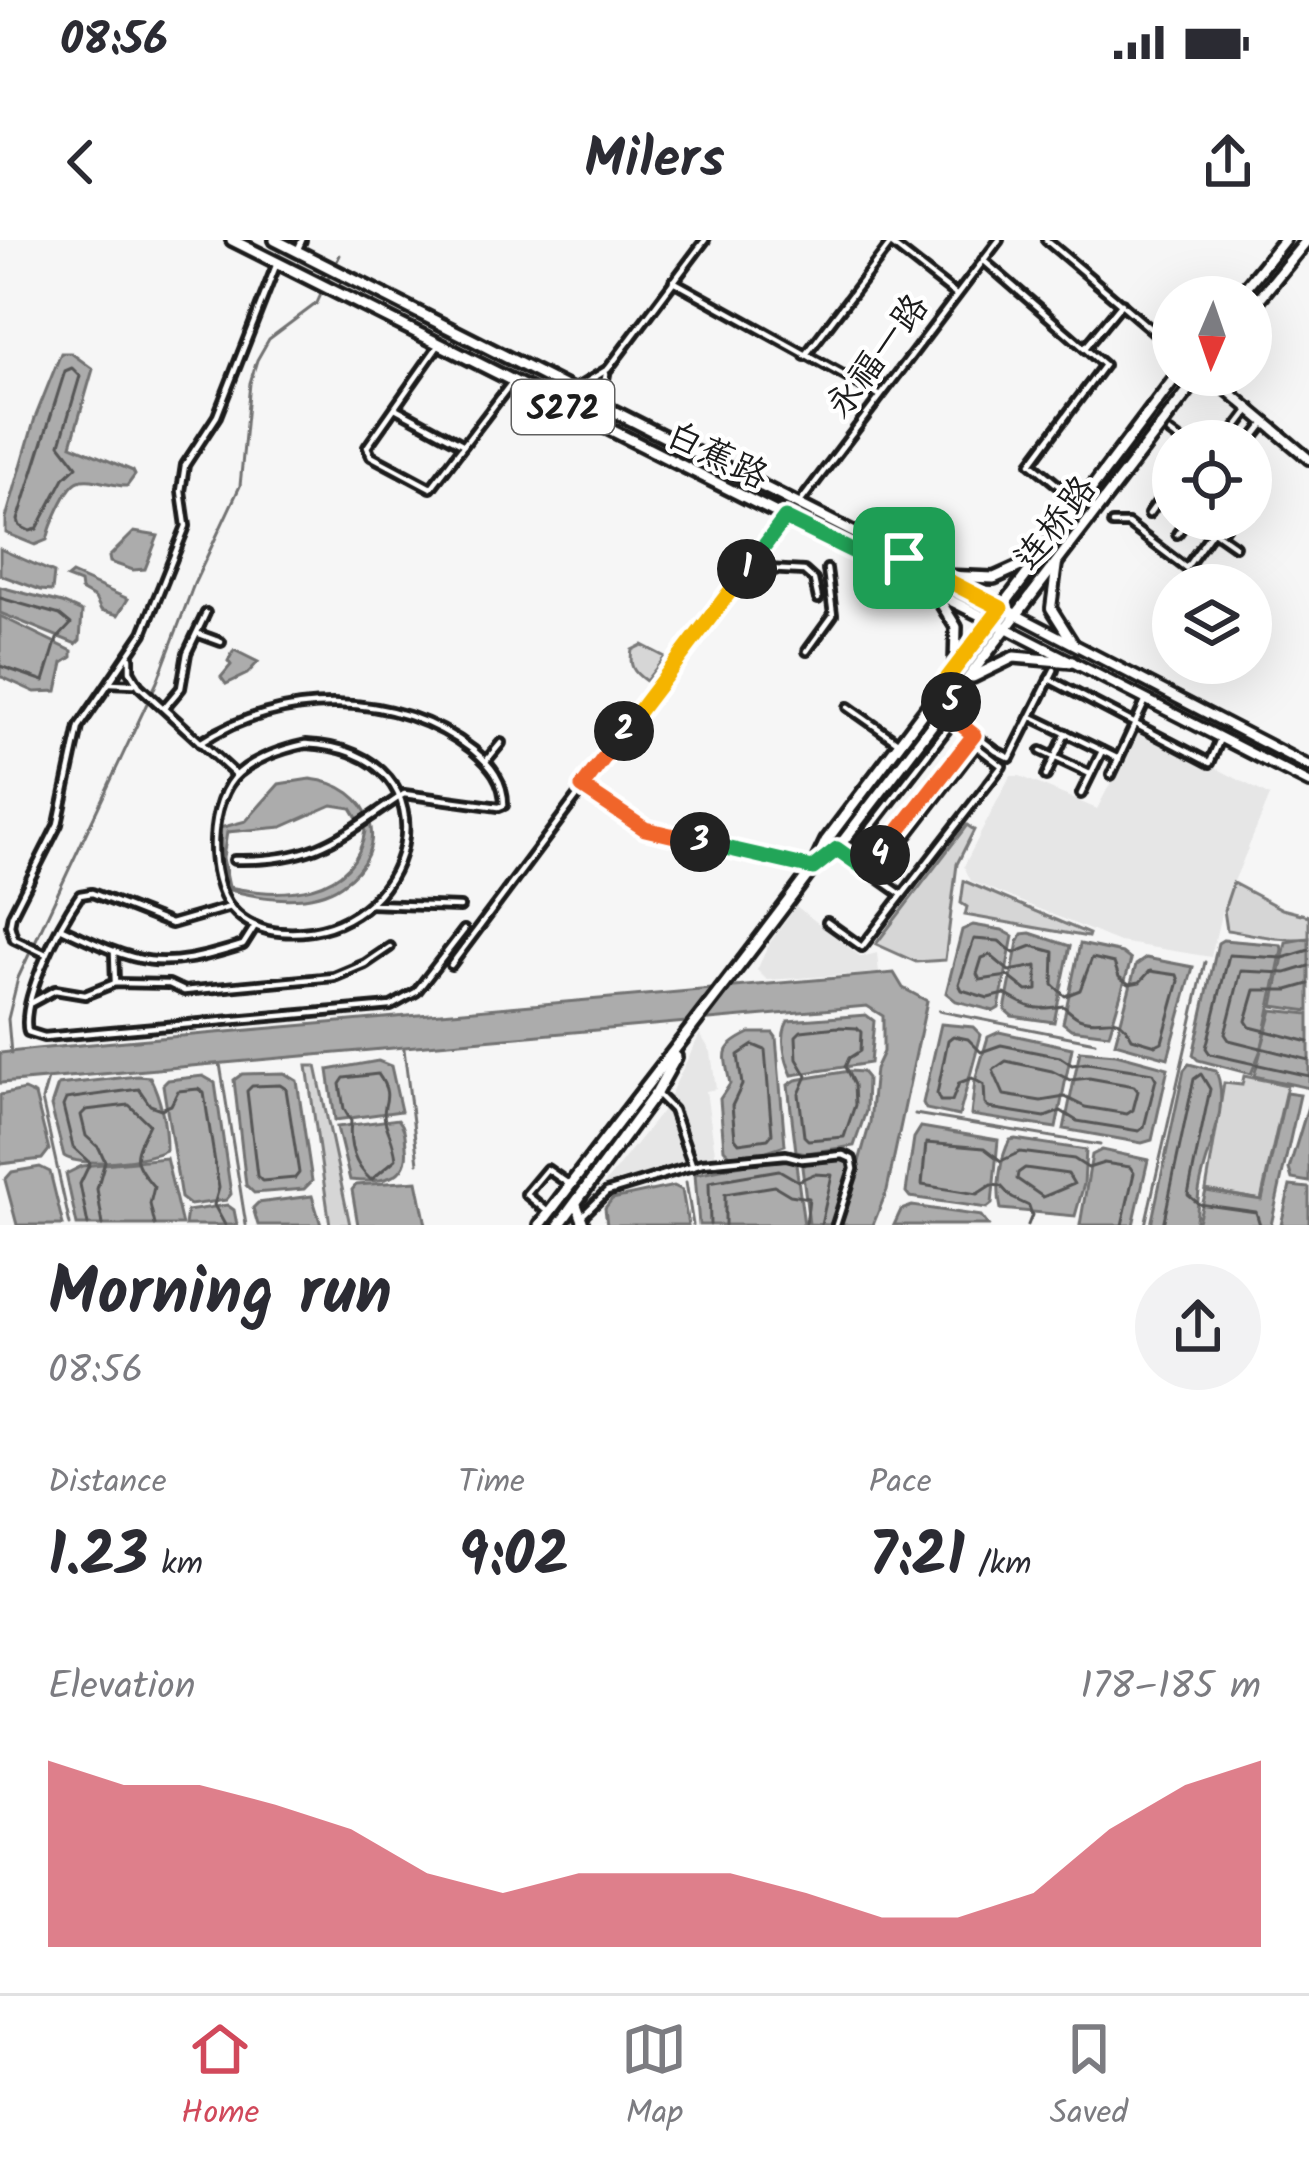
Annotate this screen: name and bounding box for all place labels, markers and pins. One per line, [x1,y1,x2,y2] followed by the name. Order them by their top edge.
[853,507,955,609] pin
[717,539,777,599] pin: 1
[921,672,981,732] pin: 5
[594,701,654,761] pin: 2
[670,812,730,872] pin: 3
[850,825,910,885] pin: 4

